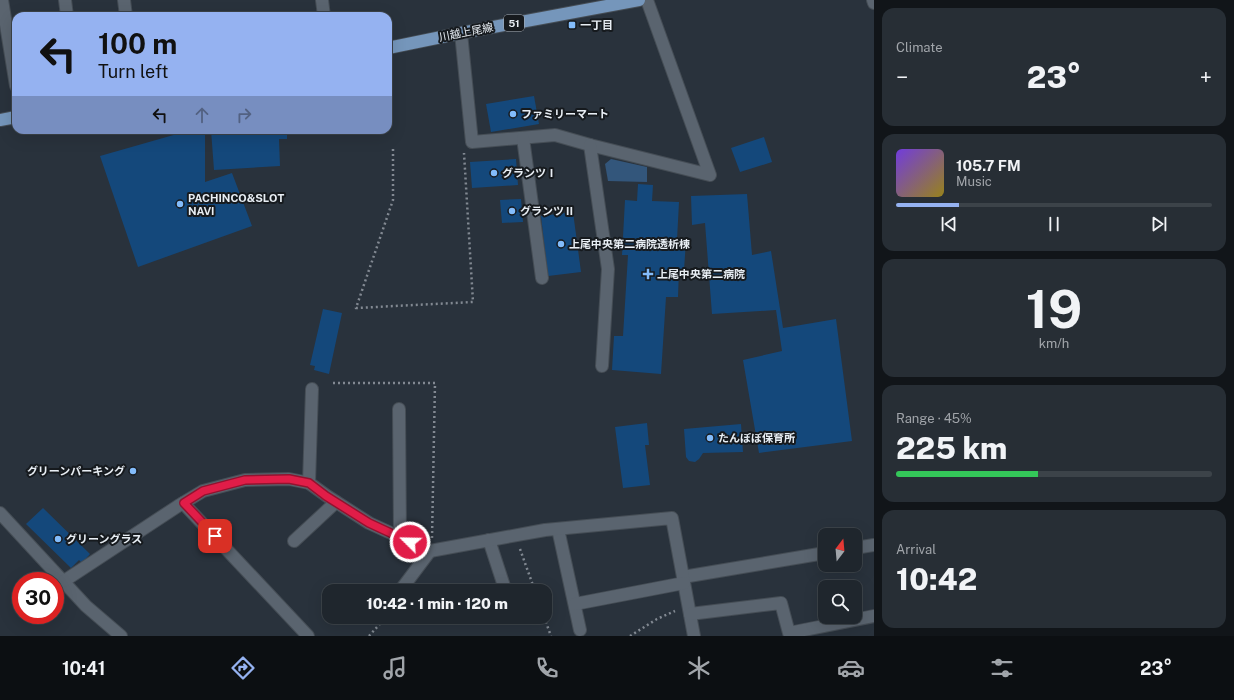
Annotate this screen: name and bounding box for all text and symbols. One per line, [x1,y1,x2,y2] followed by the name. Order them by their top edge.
[504,15,524,31] road number: 51
[580,19,613,31] place label: 一丁目
[567,20,577,30] marker: 一丁目
[438,21,494,43] street label: 川越上尾線
[98,27,177,60] text: 100 m
[32,28,84,80] icon: left
[896,40,943,55] text: Climate
[1027,59,1081,95] text: 23°
[98,61,168,82] text: Turn left
[896,64,908,90] text: −
[1200,64,1212,90] text: +
[149,104,171,126] icon: left
[191,104,213,126] icon: ahead
[233,104,255,126] icon: right
[521,108,609,120] place label: ファミリーマート
[508,109,518,119] marker: ファミリーマート
[956,157,1021,174] text: 105.7 FM
[502,167,557,179] place label: グランツⅠ
[489,168,499,178] marker: グランツⅠ
[956,174,992,189] text: Music
[188,192,284,217] place label: PACHINCO&SLOT NAVI
[175,199,185,209] marker: PACHINCO&SLOT NAVI
[520,205,575,217] place label: グランツⅡ
[507,206,517,216] marker: グランツⅡ
[938,213,960,235] icon: previous
[1043,213,1065,235] icon: pause
[1148,213,1170,235] icon: next
[569,238,690,250] place label: 上尾中央第二病院透析棟
[556,239,566,249] marker: 上尾中央第二病院透析棟
[642,268,654,280] marker: 上尾中央第二病院
[657,268,745,280] place label: 上尾中央第二病院
[1026,279,1082,340] text: 19
[1039,336,1069,351] text: km/h
[896,411,972,426] text: Range · 45%
[896,430,1007,466] text: 225 km
[718,432,795,444] place label: たんぽぽ保育所
[705,433,715,443] marker: たんぽぽ保育所
[27,465,125,477] place label: グリーンパーキング
[128,466,138,476] marker: グリーンパーキング
[198,519,232,553] pin
[389,521,431,563] position arrow
[204,525,226,547] icon: arrive
[818,528,862,572] north arrow
[818,528,862,624] map controls
[66,533,142,545] place label: グリーングラス
[53,534,63,544] marker: グリーングラス
[896,542,936,557] text: Arrival
[896,561,977,597] text: 10:42
[12,572,64,624] speed limit sign: 30
[818,580,862,624] button: search
[366,595,508,612] text: 10:42 · 1 min · 120 m
[229,654,257,682] icon: directions
[381,654,409,682] icon: music
[533,654,561,682] icon: phone
[685,654,713,682] icon: climate
[837,654,865,682] icon: car
[988,654,1016,682] icon: filters
[62,658,106,679] text: 10:41
[1140,658,1172,679] text: 23°

